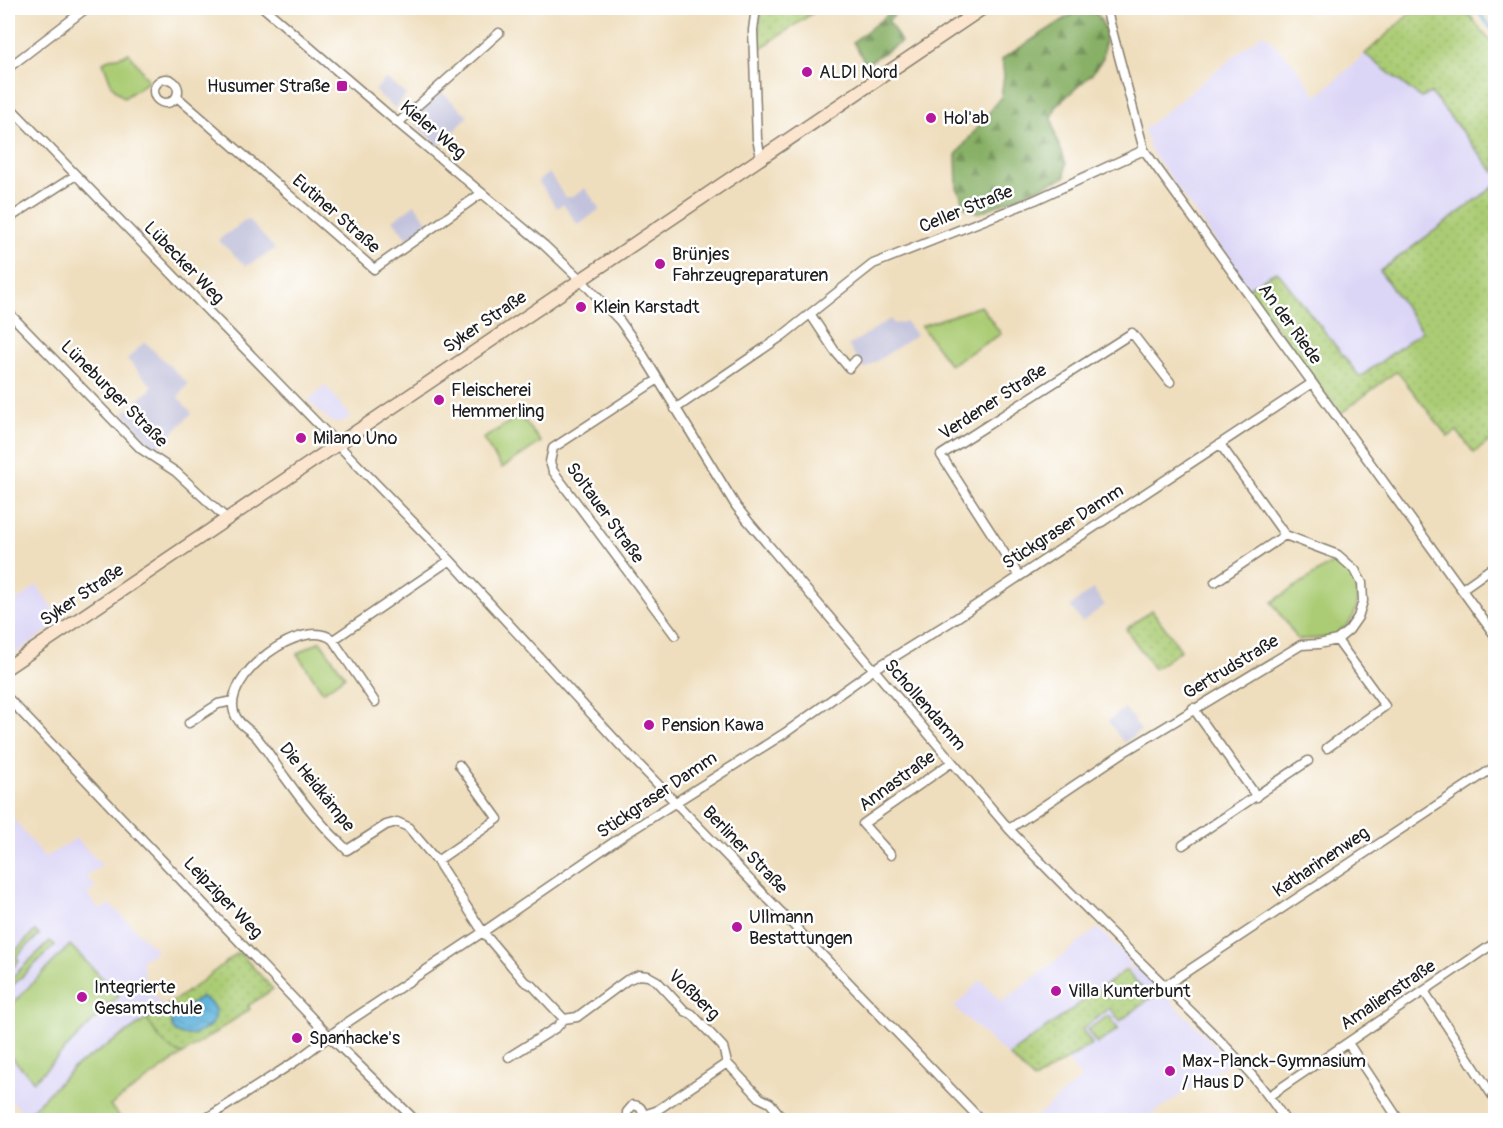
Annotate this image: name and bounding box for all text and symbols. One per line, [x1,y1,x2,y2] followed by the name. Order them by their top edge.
[819,61,898,84] place label: ALDI Nord
[800,65,814,79] marker: ALDI Nord
[207,75,330,98] place label: Husumer Straße
[335,79,349,93] marker: Husumer Straße
[395,96,471,164] street label: Kieler Weg
[943,107,989,130] place label: Hol'ab
[924,111,938,125] marker: Hol'ab
[287,169,385,259] street label: Eutiner Straße
[916,180,1016,238] street label: Celler Straße
[139,217,229,309] street label: Lübecker Weg
[672,243,829,287] place label: Brünjes Fahrzeugreparaturen
[653,257,667,271] marker: Brünjes Fahrzeugreparaturen
[1253,279,1327,369] street label: An der Riede
[439,286,531,358] street label: Syker Straße
[593,296,700,319] place label: Klein Karstadt
[574,300,588,314] marker: Klein Karstadt
[56,336,173,453] street label: Lüneburger Straße
[935,359,1051,445] street label: Verdener Straße
[451,379,544,423] place label: Fleischerei Hemmerling
[432,393,446,407] marker: Fleischerei Hemmerling
[313,427,398,450] place label: Milano Uno
[294,431,308,445] marker: Milano Uno
[561,458,649,568] street label: Soltauer Straße
[998,479,1128,575] street label: Stickgraser Damm
[36,559,128,631] street label: Syker Straße
[1179,629,1283,705] street label: Gertrudstraße
[879,654,971,756] street label: Schollendamm
[661,714,764,737] place label: Pension Kawa
[642,718,656,732] marker: Pension Kawa
[274,738,360,836] street label: Die Heidkämpe
[854,745,940,817] street label: Annastraße
[592,746,722,844] street label: Stickgraser Damm
[697,801,793,899] street label: Berliner Straße
[1268,821,1374,903] street label: Katharinenweg
[178,852,268,944] street label: Leipziger Weg
[749,906,853,950] place label: Ullmann Bestattungen
[730,920,744,934] marker: Ullmann Bestattungen
[1336,955,1440,1035] street label: Amalienstraße
[663,965,725,1025] street label: Voßberg
[94,976,202,1020] place label: Integrierte Gesamtschule
[1068,980,1191,1003] place label: Villa Kunterbunt
[1049,984,1063,998] marker: Villa Kunterbunt
[75,990,89,1004] marker: Integrierte Gesamtschule
[309,1027,400,1050] place label: Spanhacke's
[290,1031,304,1045] marker: Spanhacke's
[1182,1050,1366,1094] place label: Max-Planck-Gymnasium / Haus D
[1163,1064,1177,1078] marker: Max-Planck-Gymnasium / Haus D

